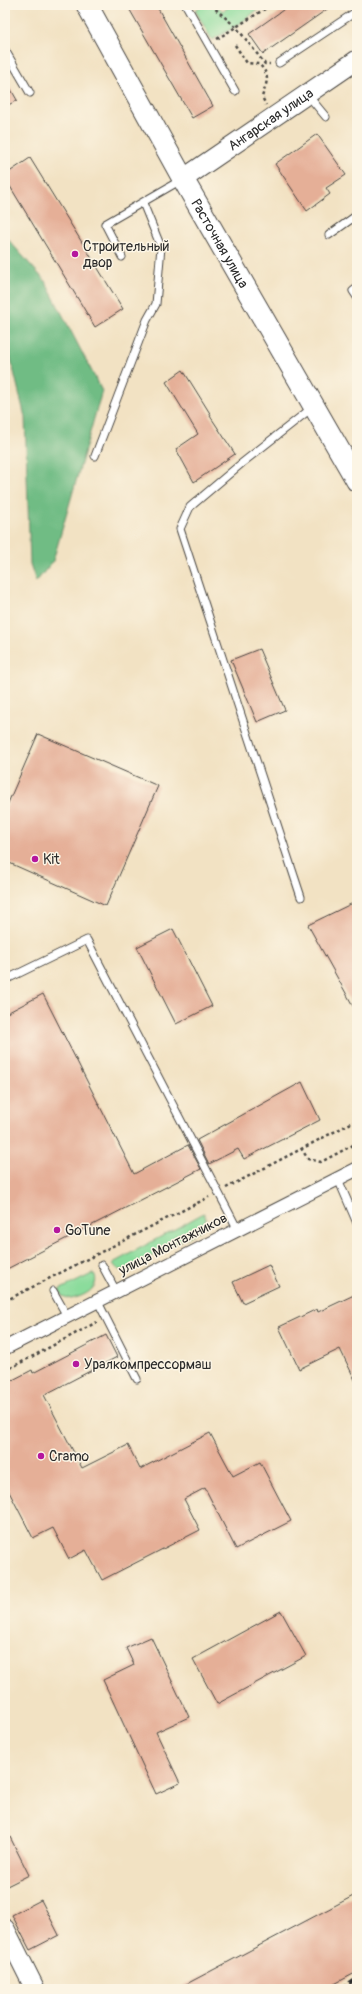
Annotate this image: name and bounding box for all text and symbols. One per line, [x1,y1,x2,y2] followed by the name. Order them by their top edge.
[225,84,316,154] street label: Ангарская улица
[188,196,252,291] street label: Расточная улица
[83,238,169,271] place label: Строительный двор
[70,249,80,259] marker: Строительный двор
[43,851,60,868] place label: Kit
[30,854,40,864] marker: Kit
[115,1209,230,1279] street label: улица Монтажников
[65,1222,110,1239] place label: GoTune
[52,1225,62,1235] marker: GoTune
[84,1356,212,1373] place label: Уралкомпрессормаш
[71,1359,81,1369] marker: Уралкомпрессормаш
[49,1448,90,1465] place label: Cramo
[36,1451,46,1461] marker: Cramo

